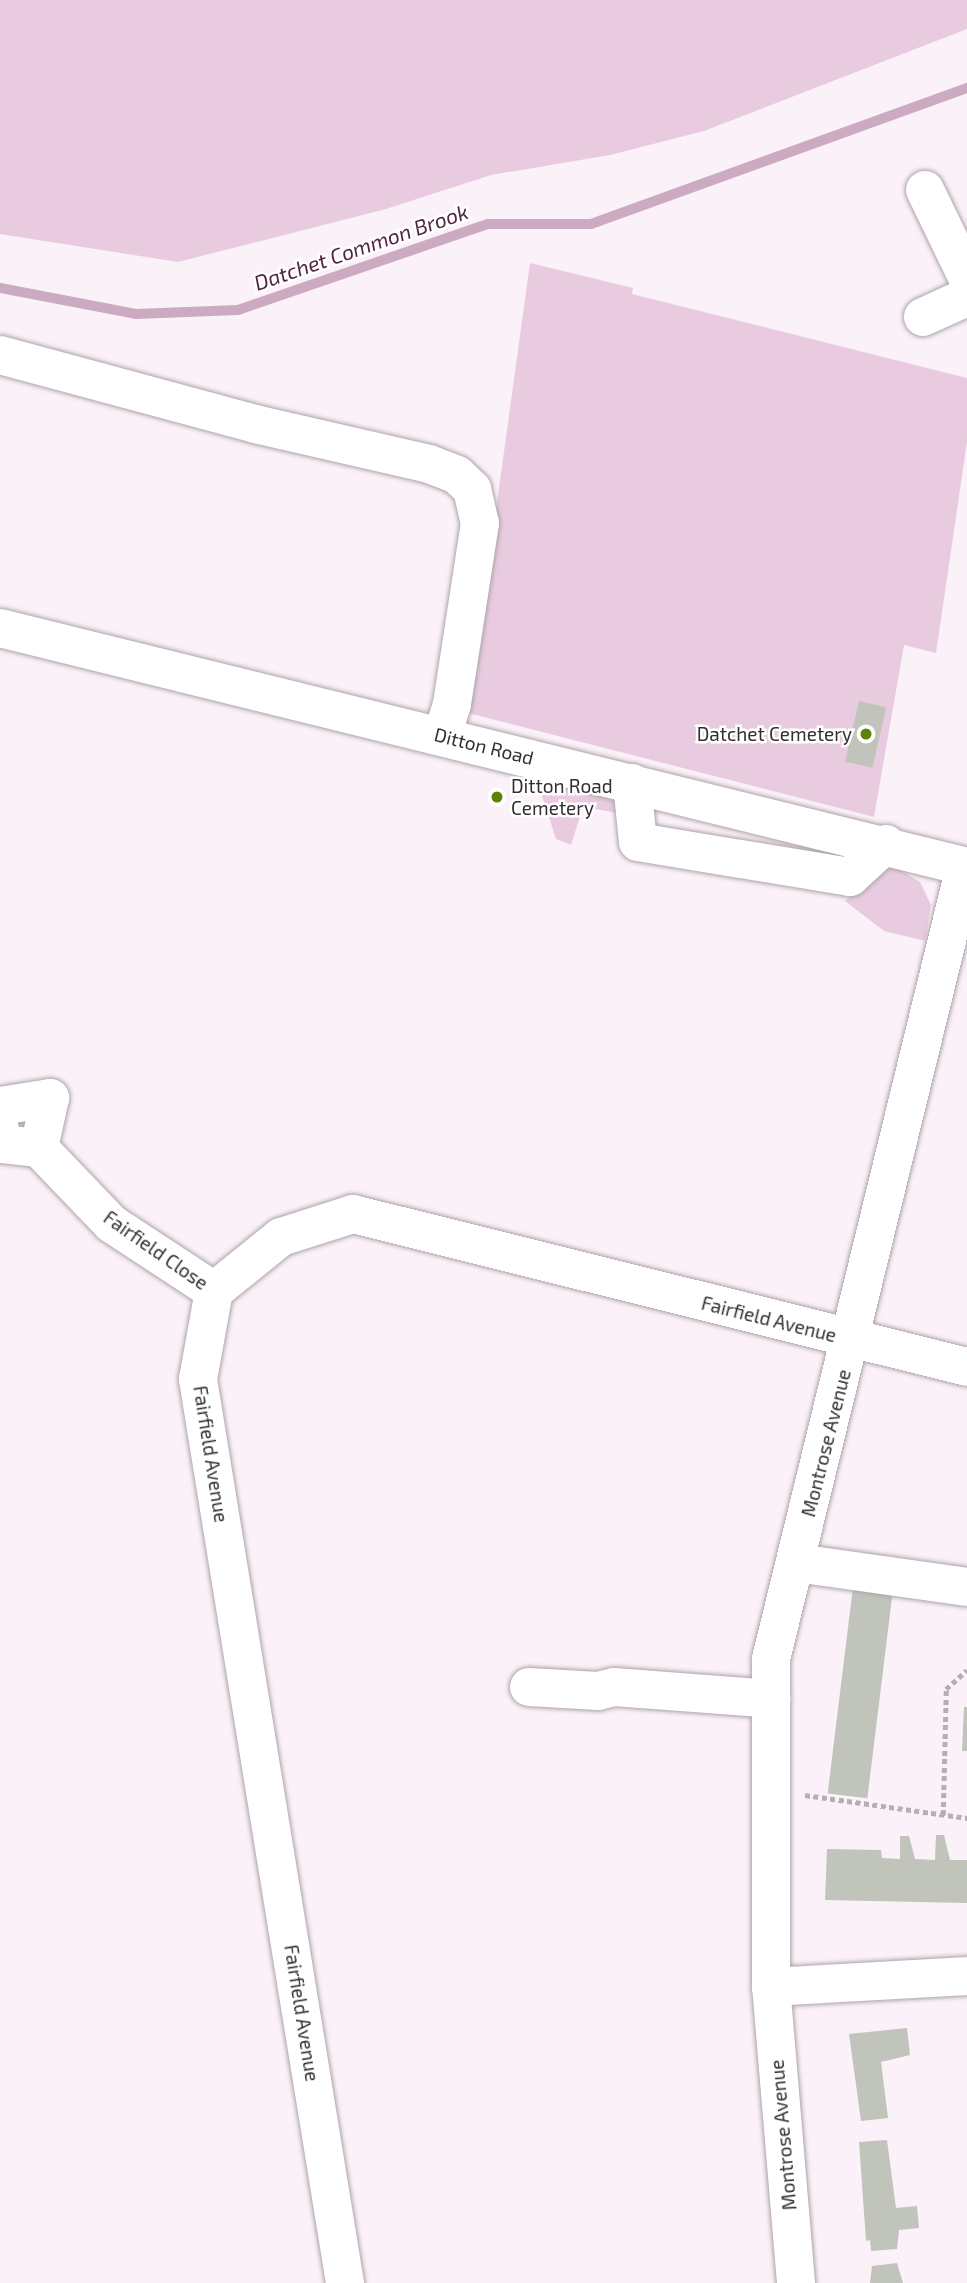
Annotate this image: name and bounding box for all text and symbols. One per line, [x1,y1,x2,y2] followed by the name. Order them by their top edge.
[251,199,471,295] water label: Datchet Common Brook
[432,723,536,769] street label: Ditton Road
[697,723,852,745] place label: Datchet Cemetery
[858,726,874,742] marker: Datchet Cemetery
[511,775,613,819] place label: Ditton Road Cemetery
[489,789,505,805] marker: Ditton Road Cemetery
[99,1206,213,1294] street label: Fairfield Close
[699,1291,839,1347] street label: Fairfield Avenue
[797,1367,855,1519] street label: Montrose Avenue
[189,1384,233,1524] street label: Fairfield Avenue
[280,1943,324,2083] street label: Fairfield Avenue
[765,2058,801,2212] street label: Montrose Avenue

